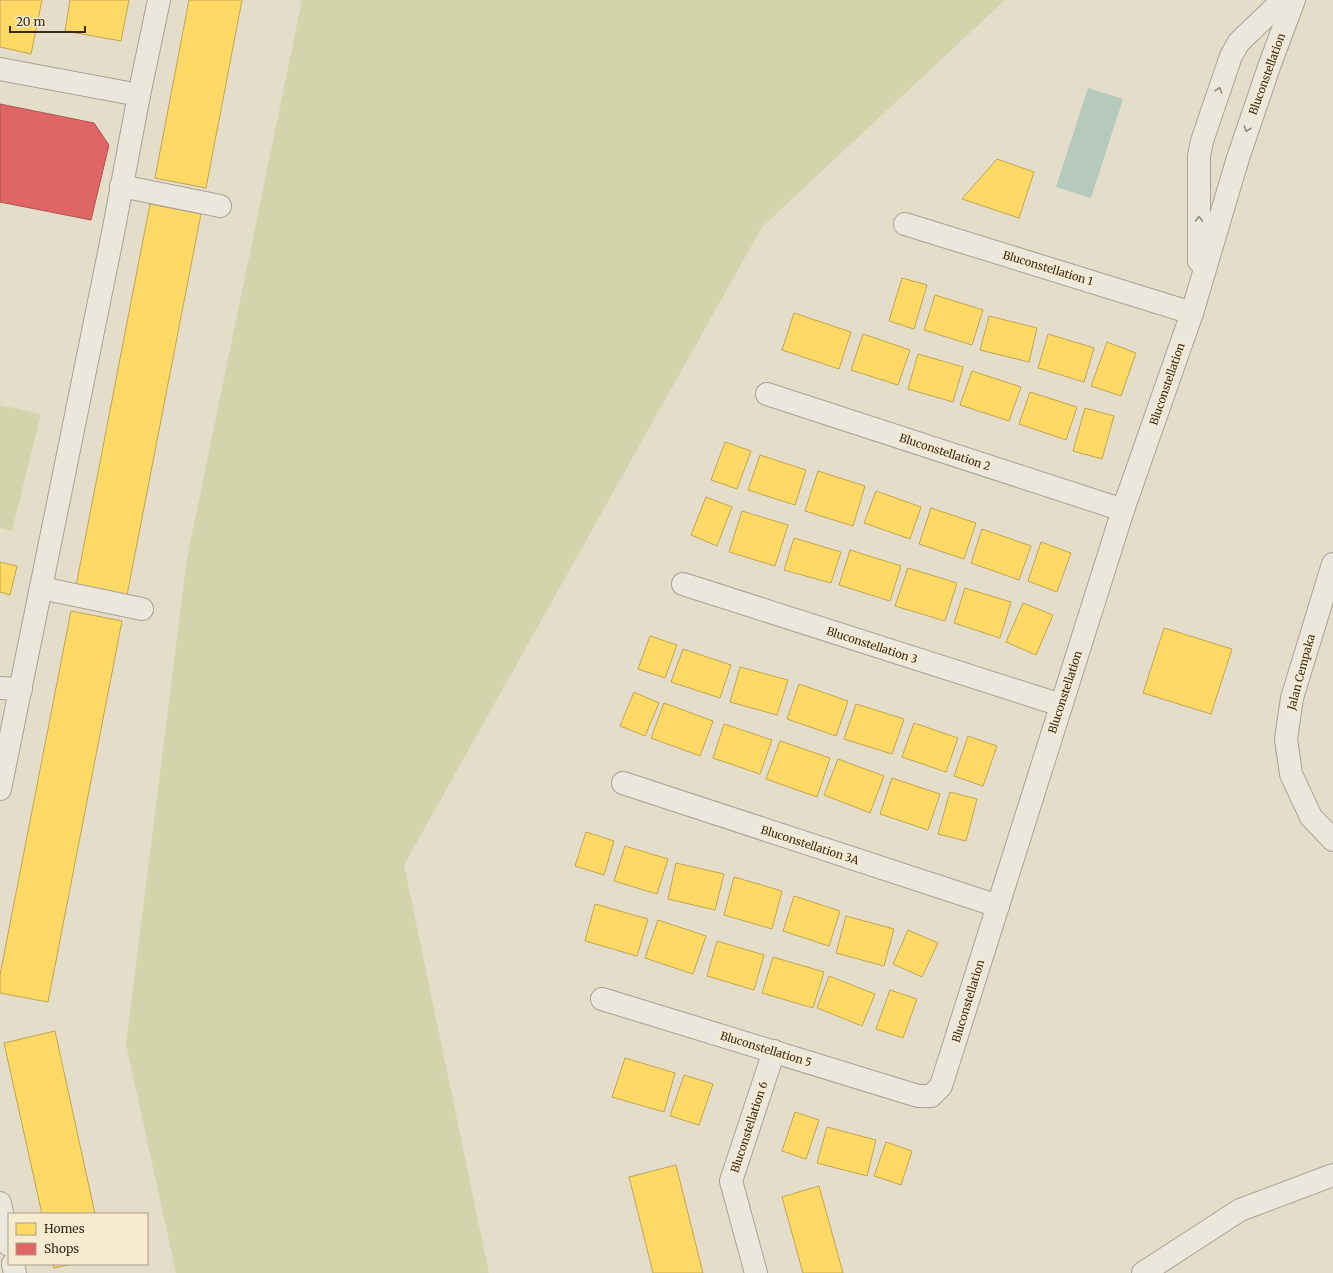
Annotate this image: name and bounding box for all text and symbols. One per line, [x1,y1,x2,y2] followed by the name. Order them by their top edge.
[10,8,85,34] scale bar
[16,14,45,29] text: 20 m
[1246,31,1289,117] street label: Bluconstellation
[1215,87,1223,94] one-way arrow
[1244,125,1252,132] one-way arrow
[1195,216,1203,222] one-way arrow
[1001,248,1095,288] street label: Bluconstellation 1
[1146,340,1188,427] street label: Bluconstellation
[898,431,992,473] street label: Bluconstellation 2
[825,624,919,666] street label: Bluconstellation 3
[1284,632,1318,712] street label: Jalan Cempaka
[1045,648,1085,735] street label: Bluconstellation
[759,823,861,868] street label: Bluconstellation 3A
[949,957,987,1044] street label: Bluconstellation
[719,1028,813,1070] street label: Bluconstellation 5
[728,1079,770,1174] street label: Bluconstellation 6
[8,1213,148,1265] legend
[44,1221,85,1236] text: Homes
[44,1241,79,1256] text: Shops

